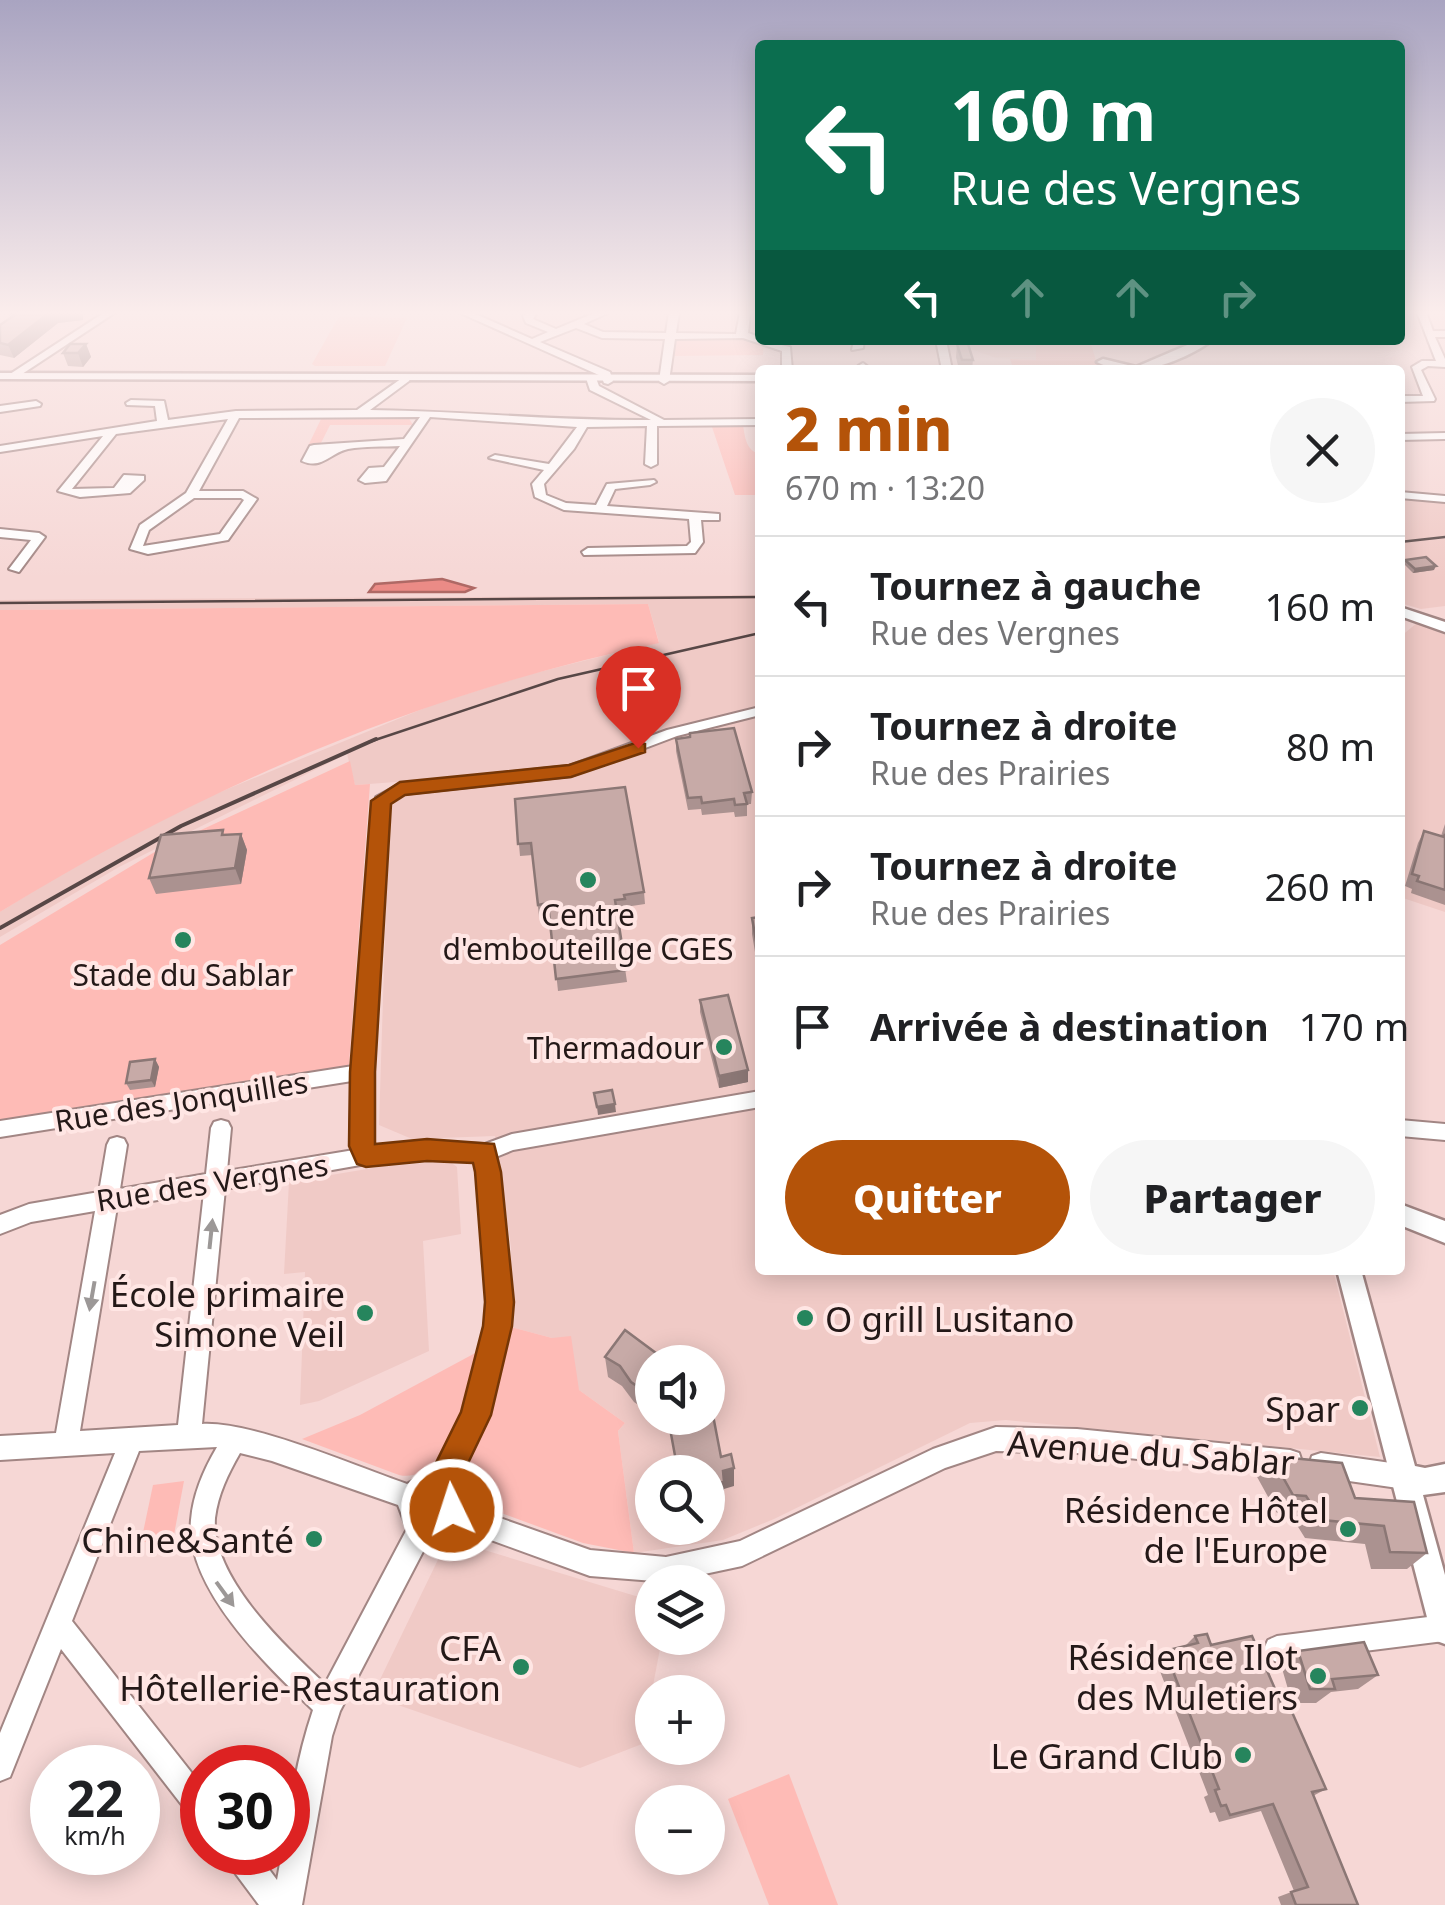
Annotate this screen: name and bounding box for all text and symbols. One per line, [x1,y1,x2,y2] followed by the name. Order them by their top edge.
[950,66,1157,162] text: 160 m
[785,80,915,210] icon: left
[950,157,1301,218] text: Rue des Vergnes
[895,270,950,325] icon: left
[1000,270,1055,325] icon: ahead
[1105,270,1160,325] icon: ahead
[1210,270,1265,325] icon: right
[785,387,953,469] text: 2 min
[1270,398,1375,503] button: close
[785,466,985,509] text: 670 m · 13:20
[870,559,1201,611] text: Tournez à gauche
[785,579,840,634] icon: left
[1264,580,1375,632] text: 160 m
[870,611,1120,654] text: Rue des Vergnes
[596,646,681,749] pin
[611,661,666,716] icon: arrive
[870,699,1178,751] text: Tournez à droite
[785,719,840,774] icon: right
[1286,720,1375,772] text: 80 m
[870,751,1110,794] text: Rue des Prairies
[870,839,1178,891] text: Tournez à droite
[785,859,840,914] icon: right
[1264,860,1375,912] text: 260 m
[577,869,599,891] marker: Centre d'embouteillge CGES
[870,891,1110,934] text: Rue des Prairies
[443,894,734,969] place label: Centre d'embouteillge CGES
[172,929,194,951] marker: Stade du Sablar
[73,954,293,995] place label: Stade du Sablar
[785,999,840,1054] icon: arrive
[870,1000,1269,1052] text: Arrivée à destination
[1299,1000,1409,1052] text: 170 m
[527,1027,704,1068] place label: Thermadour
[713,1036,735,1058] marker: Thermadour
[51,1061,311,1141] street label: Rue des Jonquilles
[785,1140,1070,1255] button: Quitter
[1090,1140,1375,1255] button: Partager
[93,1143,331,1221] street label: Rue des Vergnes
[203,1217,219,1249] one-way arrow
[110,1270,345,1357] place label: École primaire Simone Veil
[84,1280,99,1312] one-way arrow
[825,1295,1074,1342] place label: O grill Lusitano
[354,1302,376,1324] marker: École primaire Simone Veil
[794,1307,816,1329] marker: O grill Lusitano
[635,1345,725,1875] map controls
[635,1345,725,1435] button: sound
[1265,1385,1340,1432] place label: Spar
[1349,1397,1371,1419] marker: Spar
[1006,1419,1296,1485] street label: Avenue du Sablar
[635,1455,725,1545] button: search
[400,1458,504,1562] position arrow
[1064,1486,1328,1573] place label: Résidence Hôtel de l'Europe
[81,1516,294,1563] place label: Chine&Santé
[1337,1518,1359,1540] marker: Résidence Hôtel de l'Europe
[303,1528,325,1550] marker: Chine&Santé
[635,1565,725,1655] button: layers
[215,1581,235,1607] one-way arrow
[119,1624,502,1711] place label: CFA Hôtellerie-Restauration
[1067,1633,1298,1720] place label: Résidence Ilot des Muletiers
[510,1656,532,1678] marker: CFA Hôtellerie-Restauration
[1307,1665,1329,1687] marker: Résidence Ilot des Muletiers
[635,1675,725,1765] button: +
[990,1732,1223,1779] place label: Le Grand Club
[1232,1744,1254,1766] marker: Le Grand Club
[180,1745,310,1875] speed limit sign: 30
[66,1764,124,1832] text: 22
[635,1785,725,1875] button: −
[64,1818,126,1852] text: km/h

